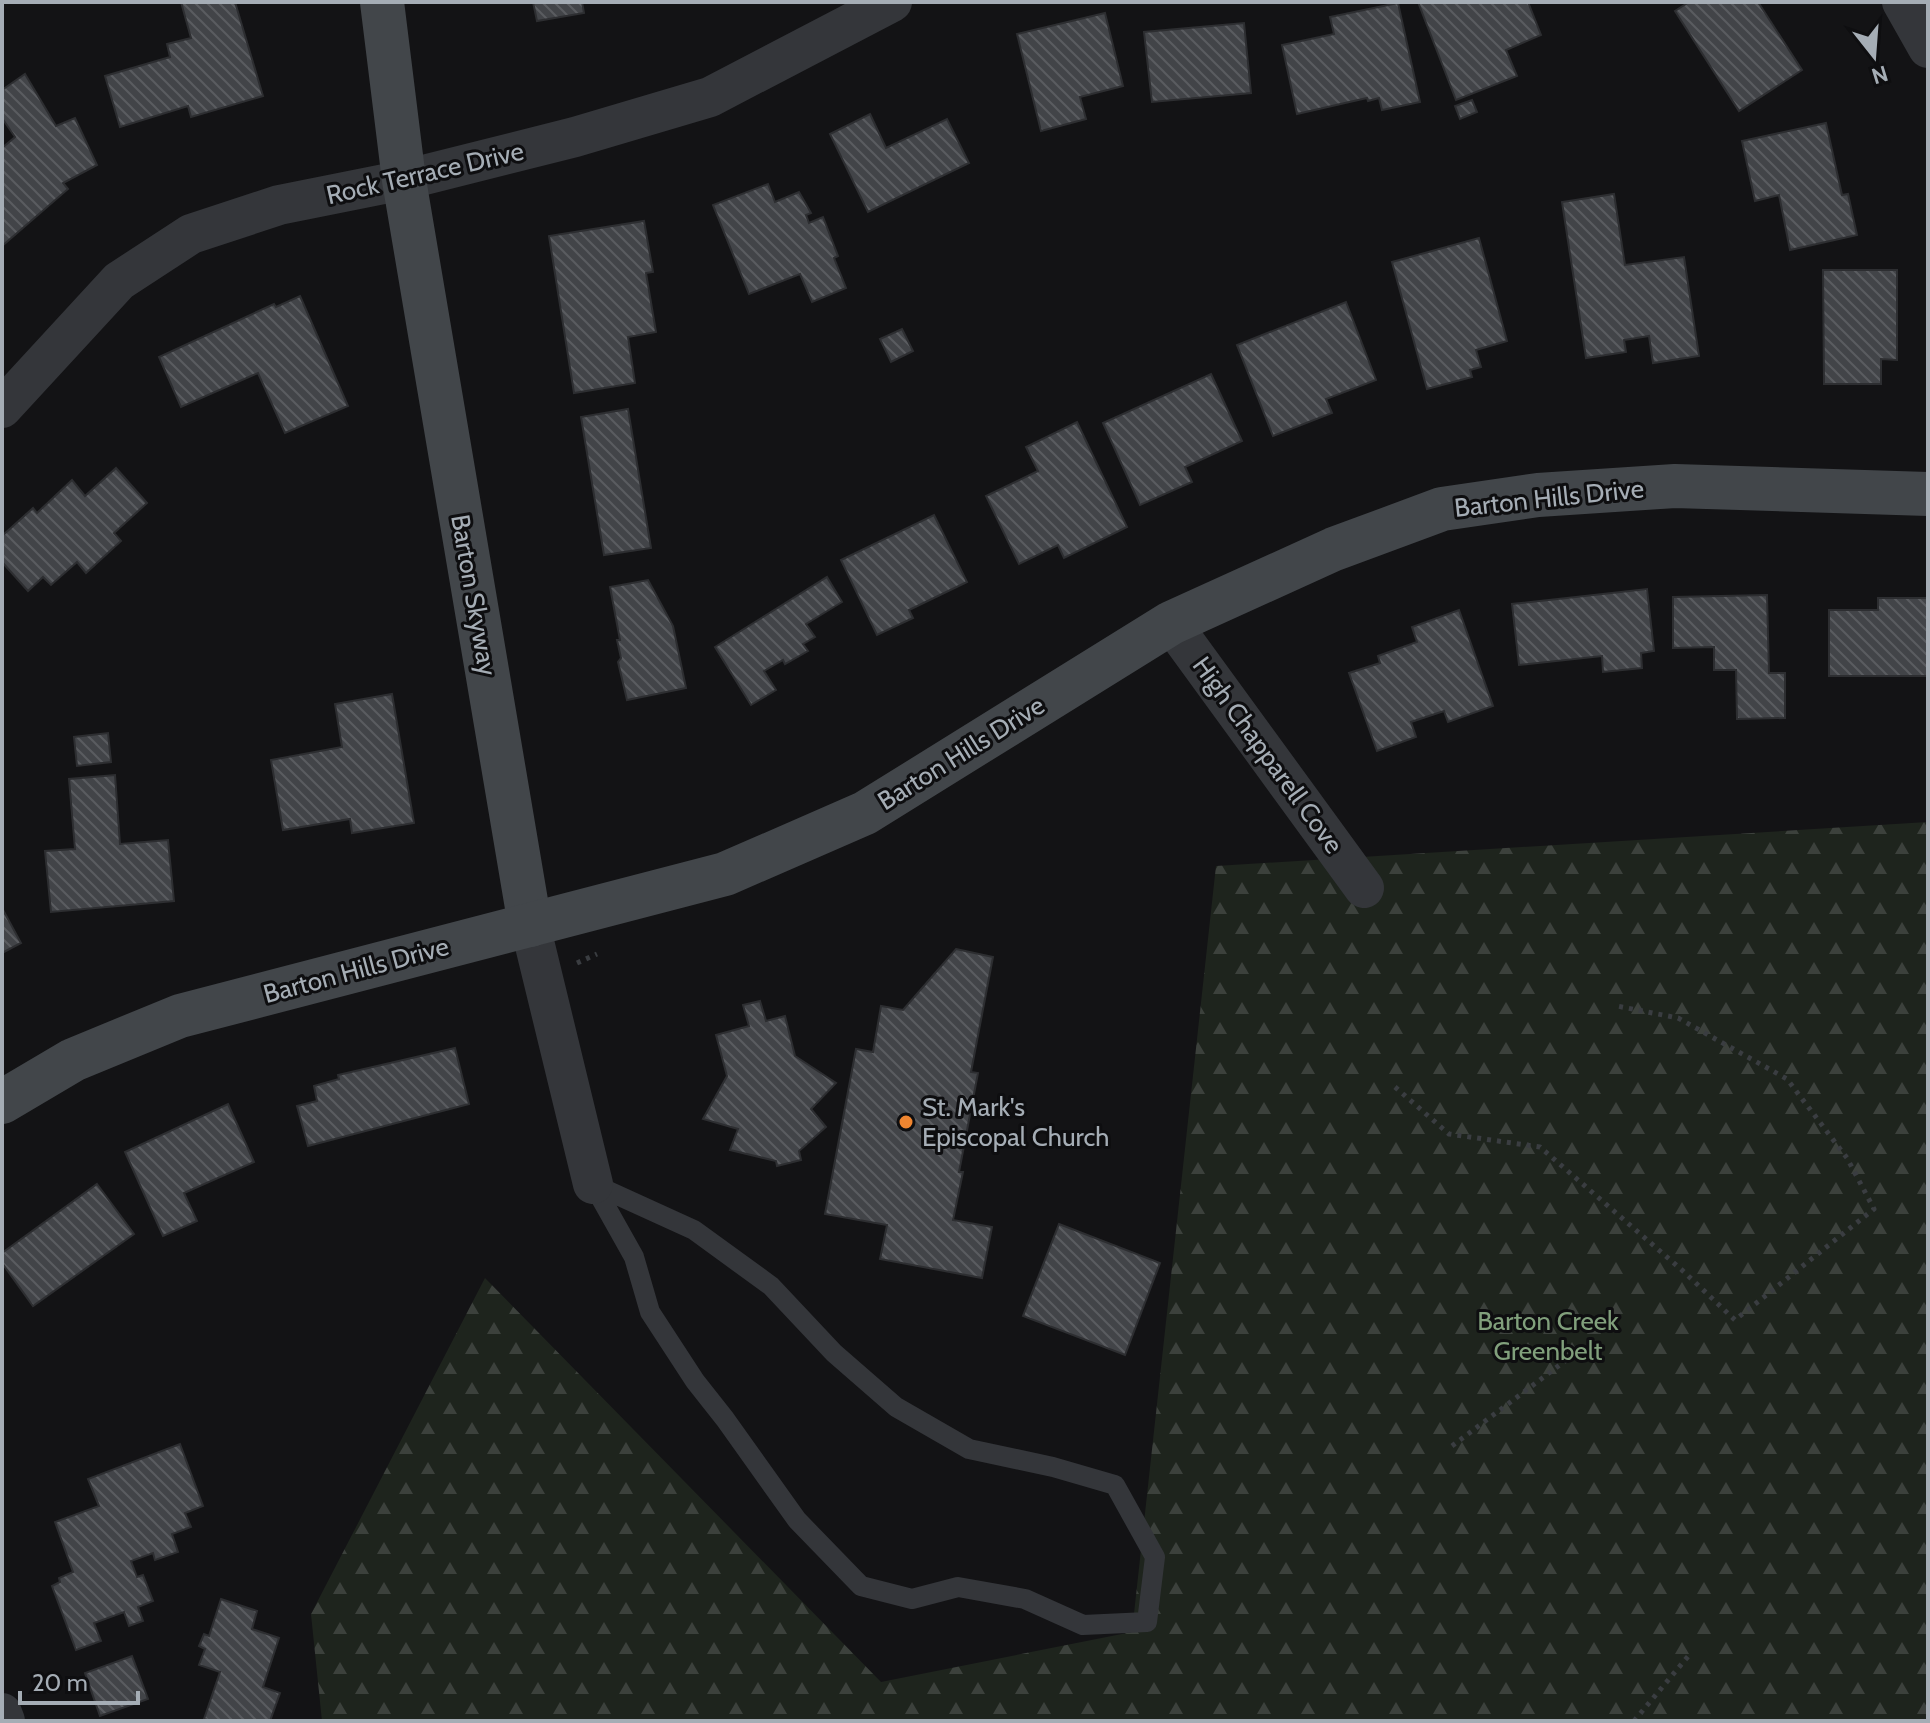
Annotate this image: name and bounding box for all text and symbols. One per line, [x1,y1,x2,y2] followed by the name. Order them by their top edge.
[1834,16,1914,96] north arrow
[1868,59,1891,90] text: N
[323,135,527,211] street label: Rock Terrace Drive
[1453,472,1645,524] street label: Barton Hills Drive
[444,512,504,678] street label: Barton Skyway
[1186,650,1350,860] street label: High Chapparell Cove
[872,689,1050,817] street label: Barton Hills Drive
[260,930,452,1010] street label: Barton Hills Drive
[922,1091,1109,1153] place label: St. Mark's Episcopal Church
[897,1113,915,1131] marker: St. Mark's Episcopal Church
[1477,1305,1619,1367] park label: Barton Creek Greenbelt
[20,1655,138,1705] scale bar
[32,1668,88,1697] text: 20 m

